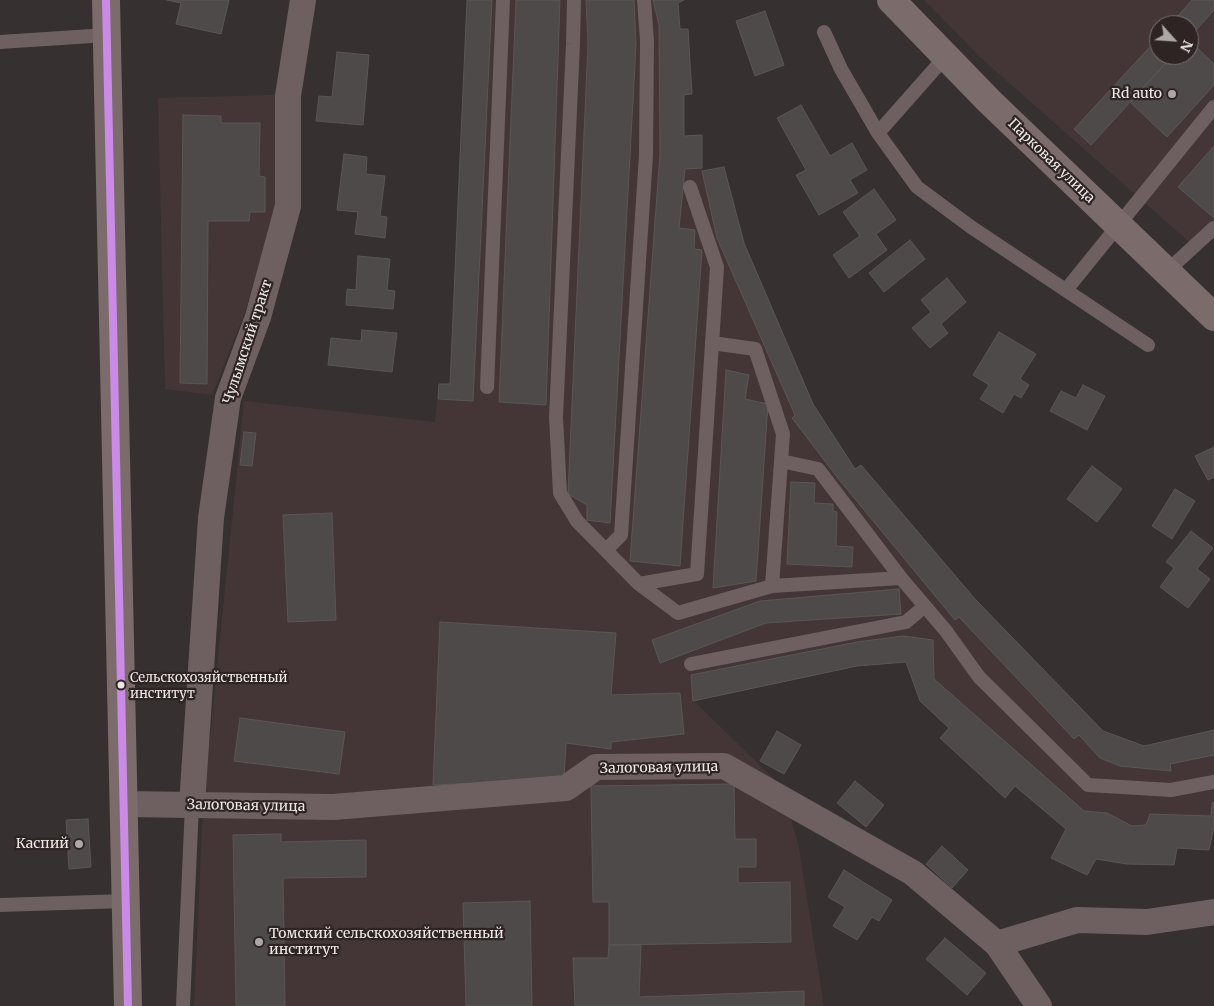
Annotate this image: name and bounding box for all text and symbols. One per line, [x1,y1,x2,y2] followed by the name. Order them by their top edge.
[1149,15,1199,65] north arrow
[1176,37,1197,55] text: N
[1111,86,1162,102] place label: Rd auto
[1166,88,1178,100] marker: Rd auto
[1004,115,1098,207] street label: Парковая улица
[220,278,276,406] street label: Чулымский тракт
[130,670,288,701] place label: Сельскохозяйственный институт
[116,680,126,690] marker: Сельскохозяйственный институт
[600,759,718,777] street label: Залоговая улица
[187,797,305,815] street label: Залоговая улица
[16,836,69,852] place label: Каспий
[73,838,85,850] marker: Каспий
[269,926,504,959] place label: Томский сельскохозяйственный институт
[253,936,265,948] marker: Томский сельскохозяйственный институт

